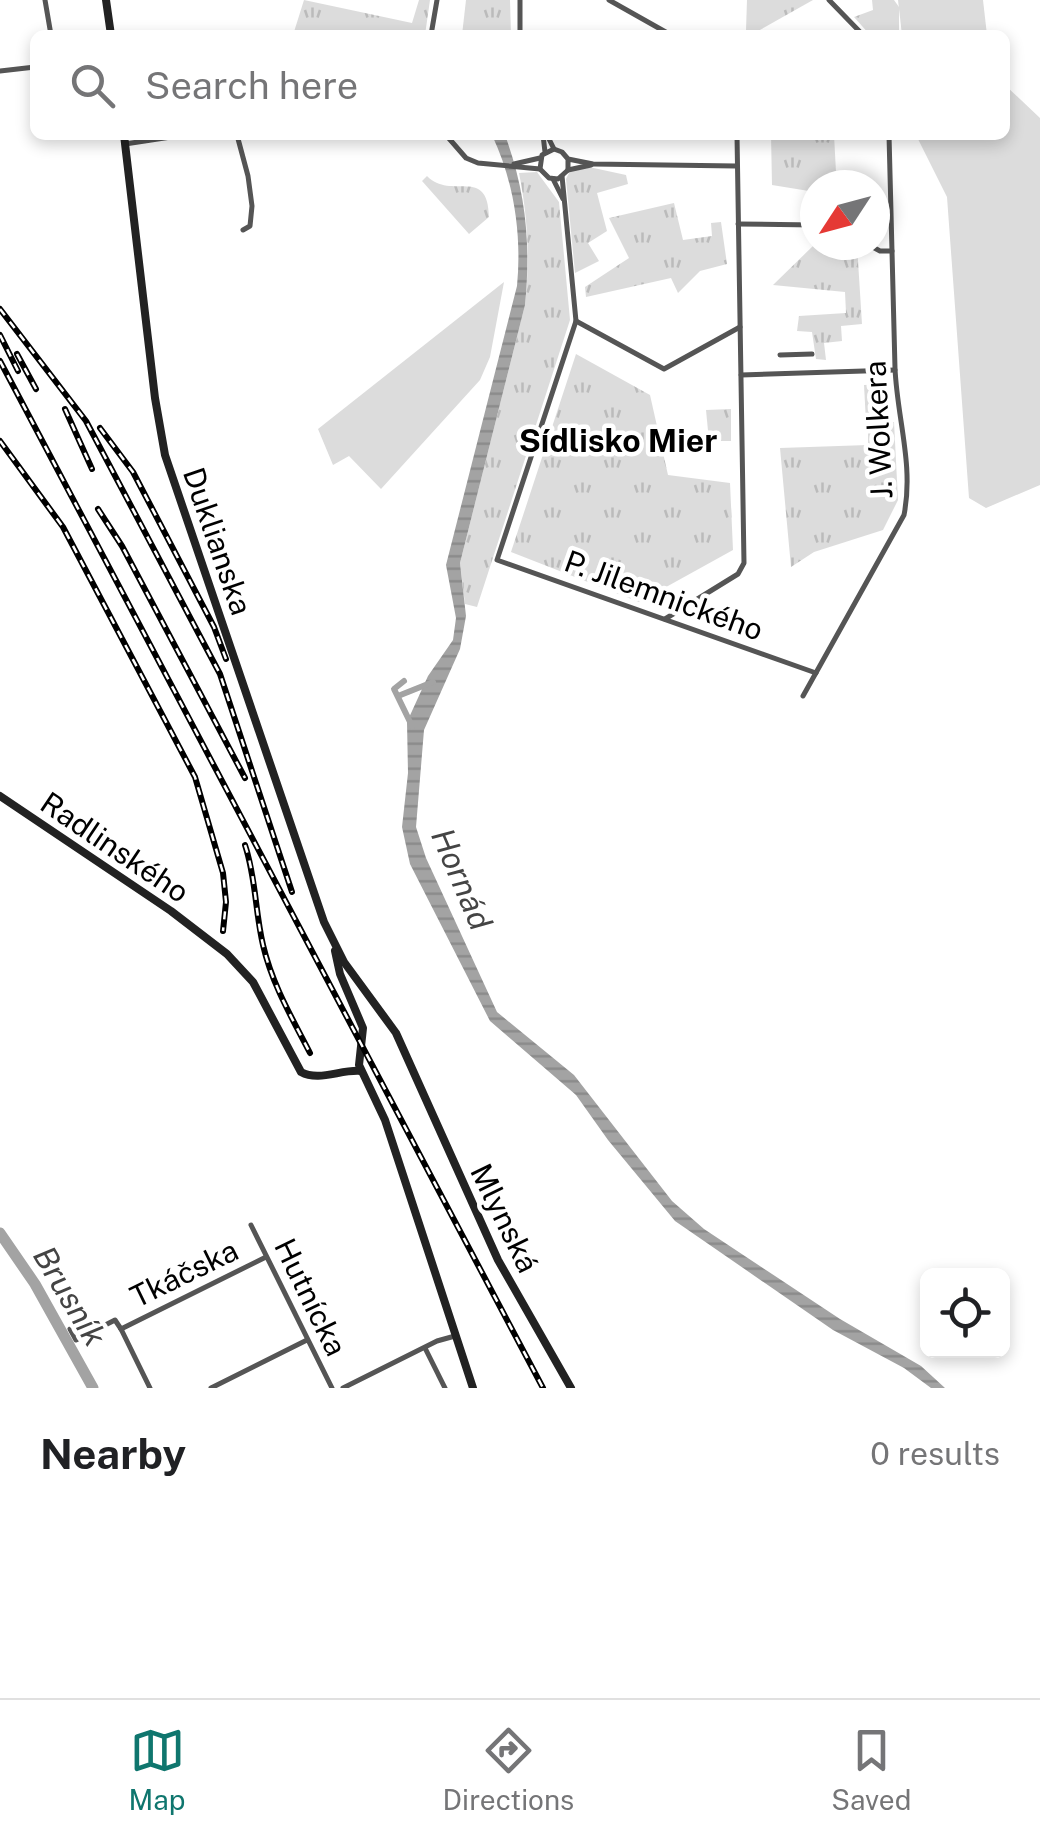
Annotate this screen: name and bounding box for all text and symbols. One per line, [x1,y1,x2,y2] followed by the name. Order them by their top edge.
[30,30,1010,140] search box
[65,58,120,113] icon: search
[145,63,358,108] text: Search here
[800,170,890,260] north arrow
[856,360,900,500] street label: J. Wolkera
[519,422,717,459] district label: Sídlisko Mier
[176,463,260,619] street label: Duklianska
[560,542,768,648] street label: P. Jilemnického
[34,784,196,910] street label: Radlinského
[424,823,500,936] water label: Hornád
[463,1158,547,1278] street label: Mlynská
[124,1232,244,1314] street label: Tkáčska
[267,1233,355,1361] street label: Hutnícka
[26,1240,114,1353] water label: Brusník
[920,1268,1010,1358] map controls
[920,1268,1010,1358] button: locate
[40,1429,186,1478] text: Nearby
[870,1435,1000,1472] text: 0 results
[129,1723,185,1816] tab: Map
[443,1723,574,1816] tab: Directions
[831,1723,911,1816] tab: Saved

